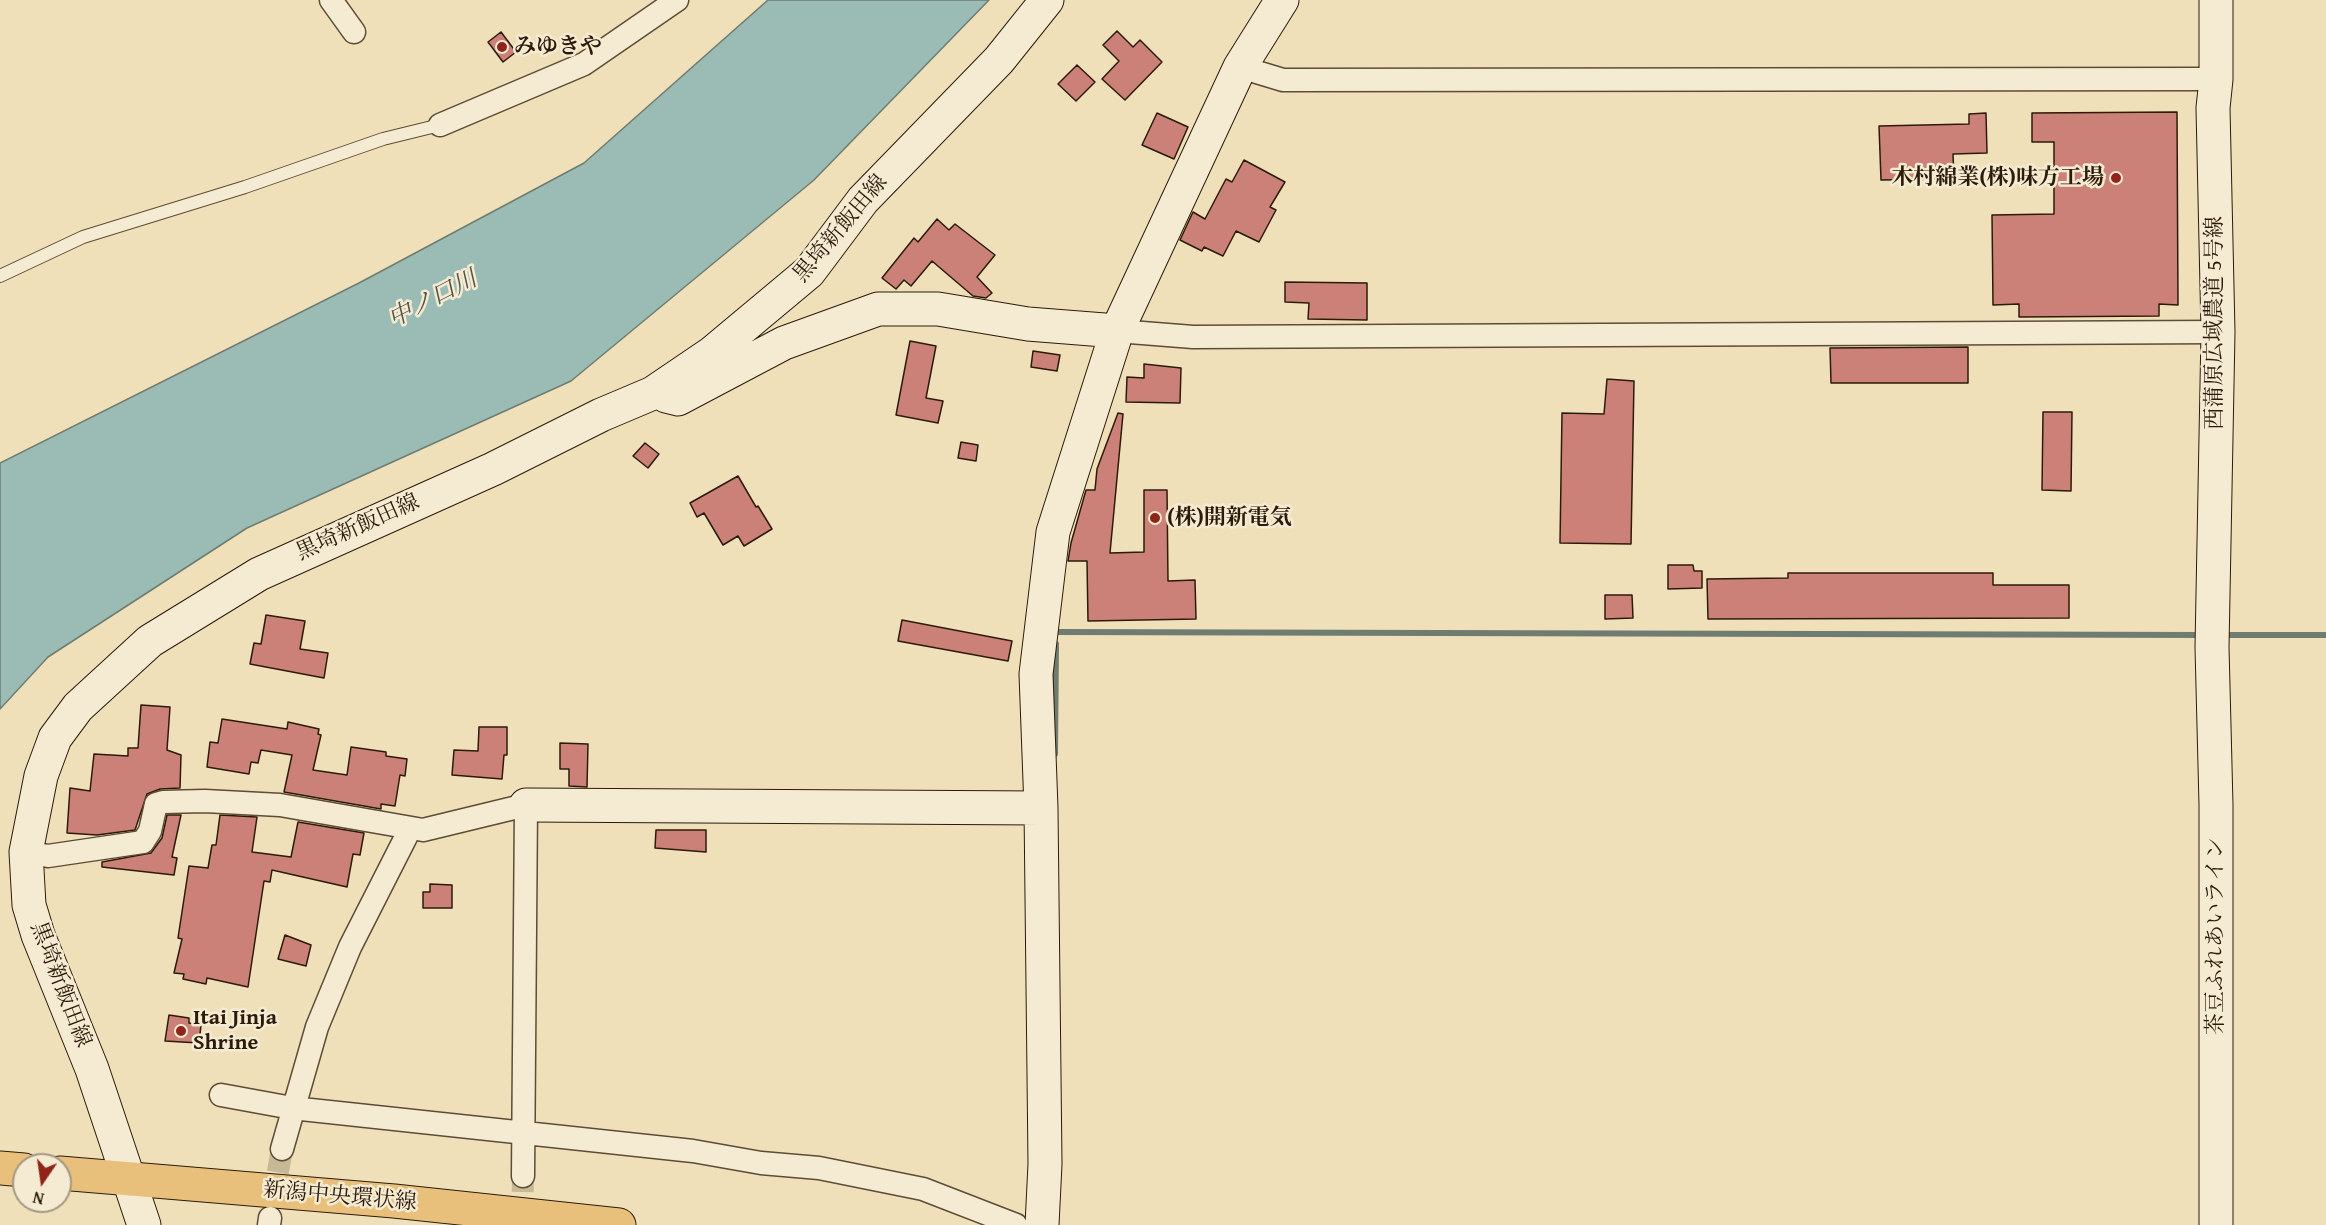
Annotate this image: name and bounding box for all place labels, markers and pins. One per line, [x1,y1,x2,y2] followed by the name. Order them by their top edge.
[514,34,602,60] place label: みゆきや
[495,40,509,54] marker: みゆきや
[1891,165,2104,191] place label: 木村綿業(株)味方工場
[2109,171,2123,185] marker: 木村綿業(株)味方工場
[1167,505,1292,531] place label: (株)開新電気
[1148,511,1162,525] marker: (株)開新電気
[193,1005,277,1056] place label: Itai Jinja Shrine
[174,1024,188,1038] marker: Itai Jinja Shrine

